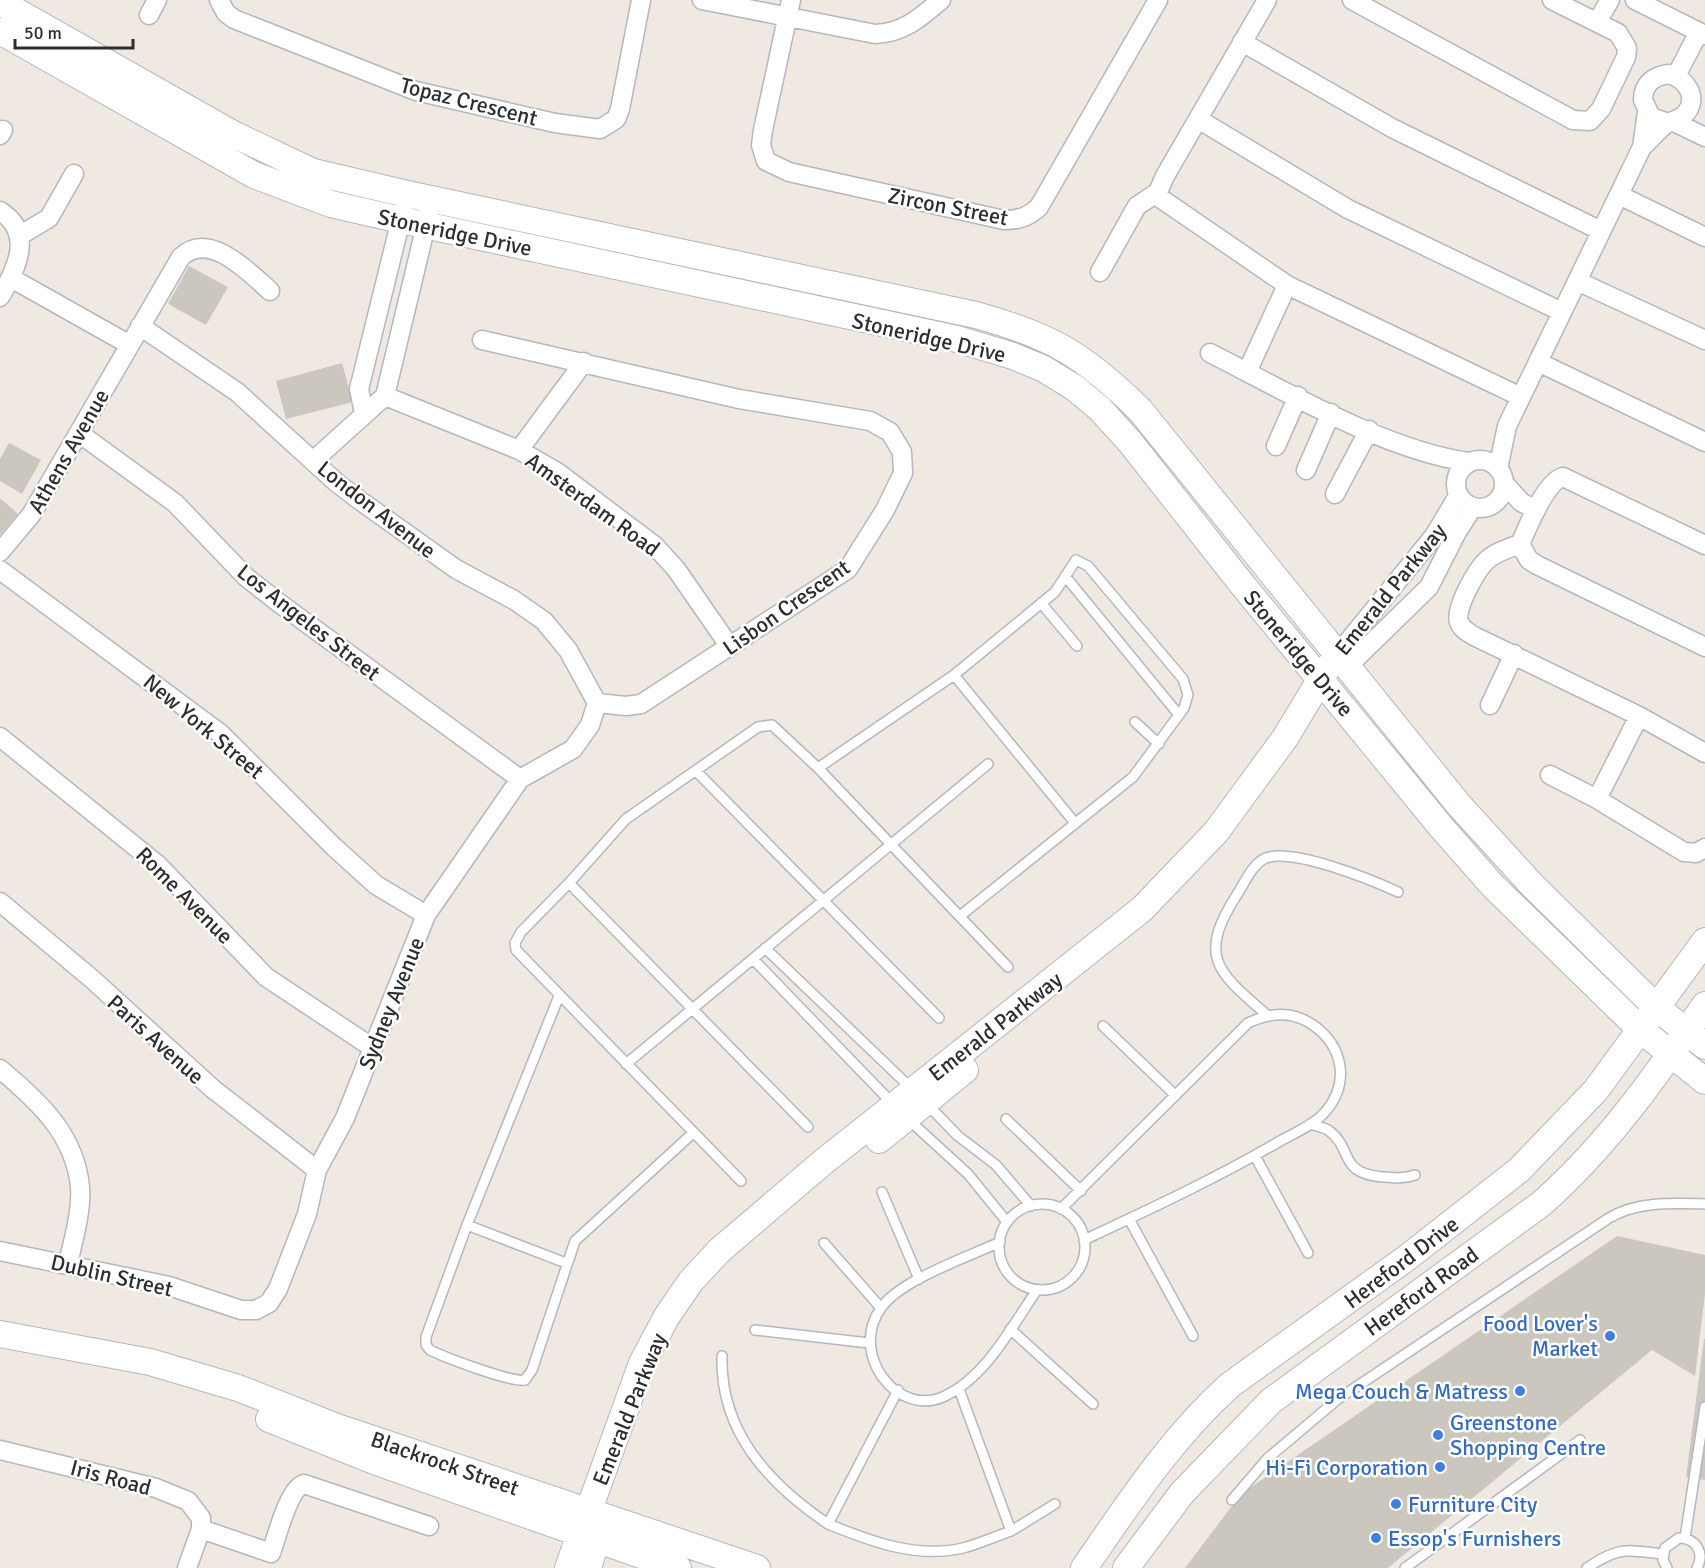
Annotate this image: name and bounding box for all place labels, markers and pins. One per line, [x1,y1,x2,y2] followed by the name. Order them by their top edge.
[1483,1310,1598,1362] place label: Food Lover's Market
[1603,1329,1617,1343] marker: Food Lover's Market
[1295,1378,1508,1405] place label: Mega Couch & Matress
[1513,1384,1527,1398] marker: Mega Couch & Matress
[1450,1409,1606,1461] place label: Greenstone Shopping Centre
[1431,1428,1445,1442] marker: Greenstone Shopping Centre
[1265,1454,1428,1481] place label: Hi-Fi Corporation
[1433,1460,1447,1474] marker: Hi-Fi Corporation
[1408,1491,1538,1518] place label: Furniture City
[1389,1497,1403,1511] marker: Furniture City
[1388,1525,1561,1552] place label: Essop's Furnishers
[1369,1531,1383,1545] marker: Essop's Furnishers

